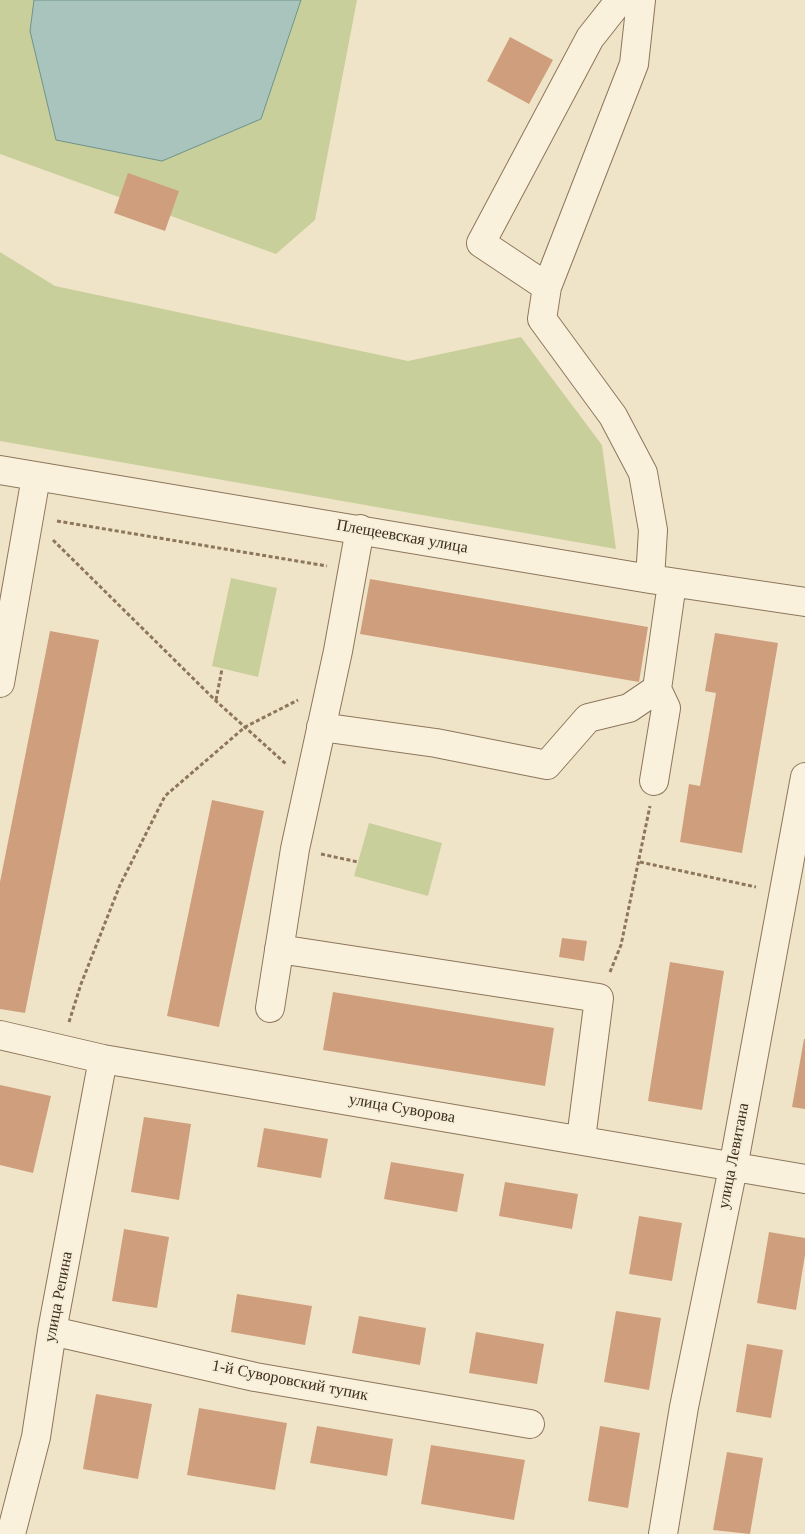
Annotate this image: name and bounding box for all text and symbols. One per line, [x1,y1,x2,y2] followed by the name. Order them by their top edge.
[335,516,469,558] street label: Плещеевская улица
[347,1090,457,1128] street label: улица Суворова
[714,1101,754,1211] street label: улица Левитана
[41,1250,77,1344] street label: улица Репина
[210,1356,370,1406] street label: 1-й Суворовский тупик

